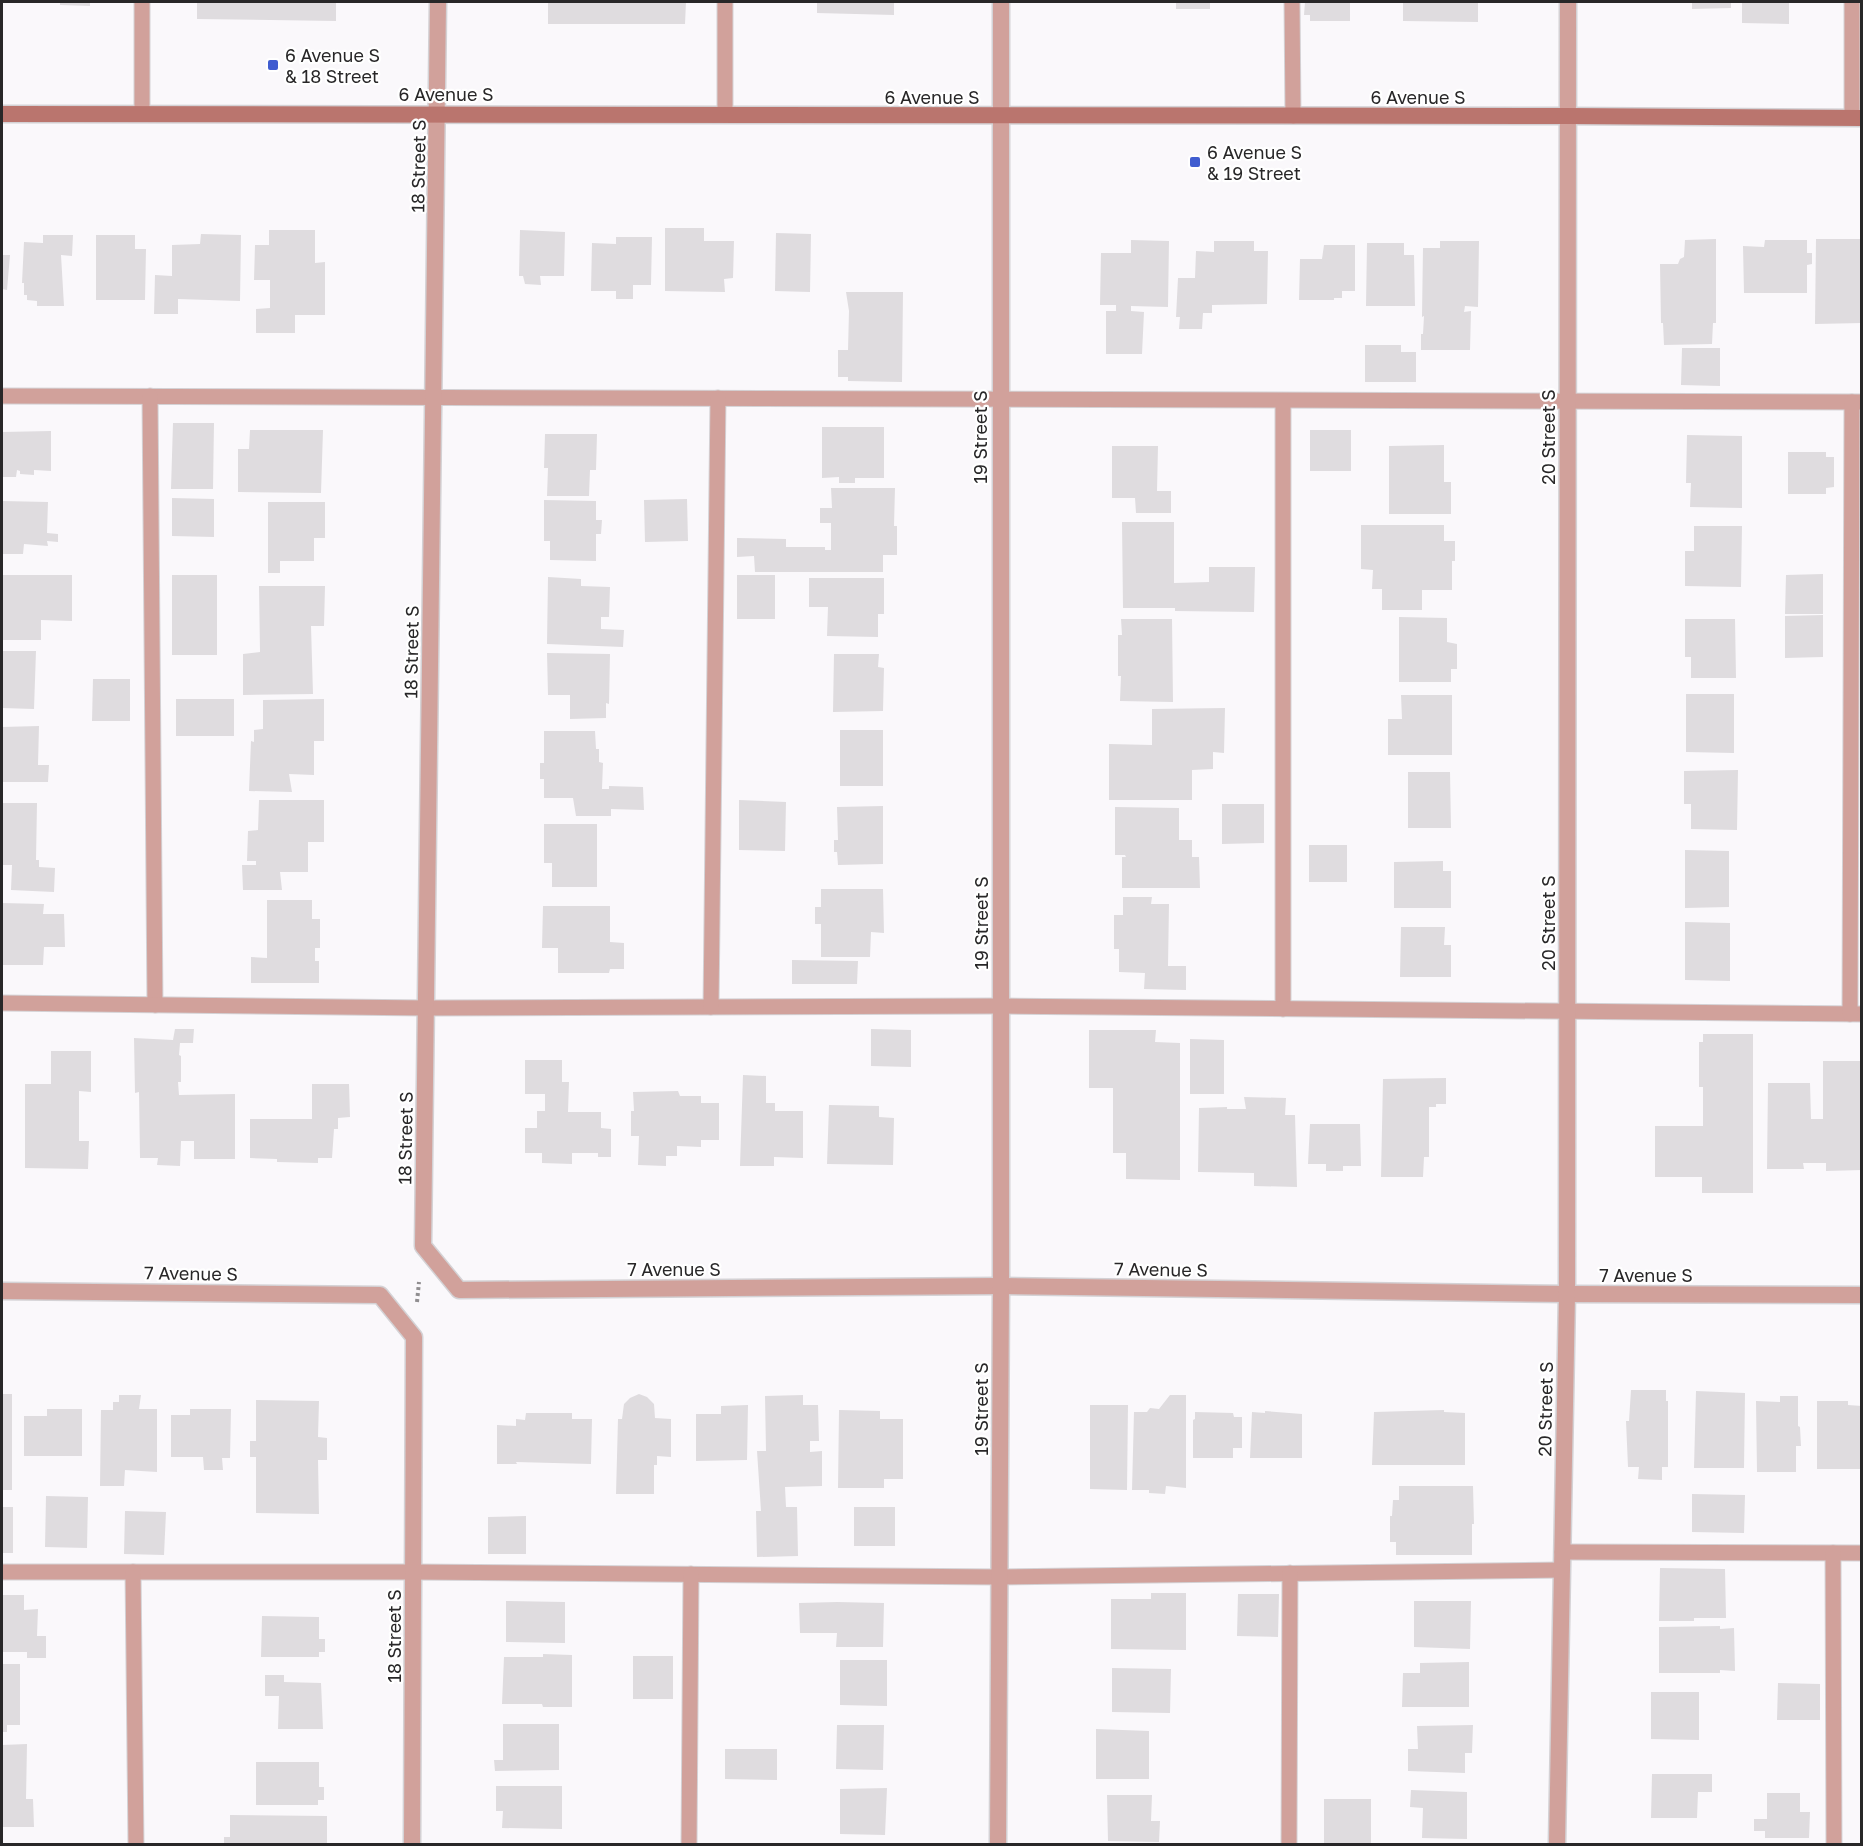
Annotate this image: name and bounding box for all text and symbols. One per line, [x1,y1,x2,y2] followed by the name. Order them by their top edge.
[285,44,380,87] place label: 6 Avenue S & 18 Street
[266,58,280,72] marker: 6 Avenue S & 18 Street
[399,83,493,105] street label: 6 Avenue S
[885,86,979,108] street label: 6 Avenue S
[1371,86,1465,108] street label: 6 Avenue S
[406,119,430,213] street label: 18 Street S
[1207,141,1302,184] place label: 6 Avenue S & 19 Street
[1188,155,1202,169] marker: 6 Avenue S & 19 Street
[1537,389,1559,485] street label: 20 Street S
[969,390,991,484] street label: 19 Street S
[399,605,423,699] street label: 18 Street S
[1537,875,1559,971] street label: 20 Street S
[970,876,992,970] street label: 19 Street S
[393,1091,417,1185] street label: 18 Street S
[1114,1257,1208,1281] street label: 7 Avenue S
[627,1258,721,1280] street label: 7 Avenue S
[144,1261,238,1285] street label: 7 Avenue S
[1599,1264,1693,1286] street label: 7 Avenue S
[1533,1361,1557,1457] street label: 20 Street S
[970,1362,992,1456] street label: 19 Street S
[383,1589,405,1683] street label: 18 Street S

